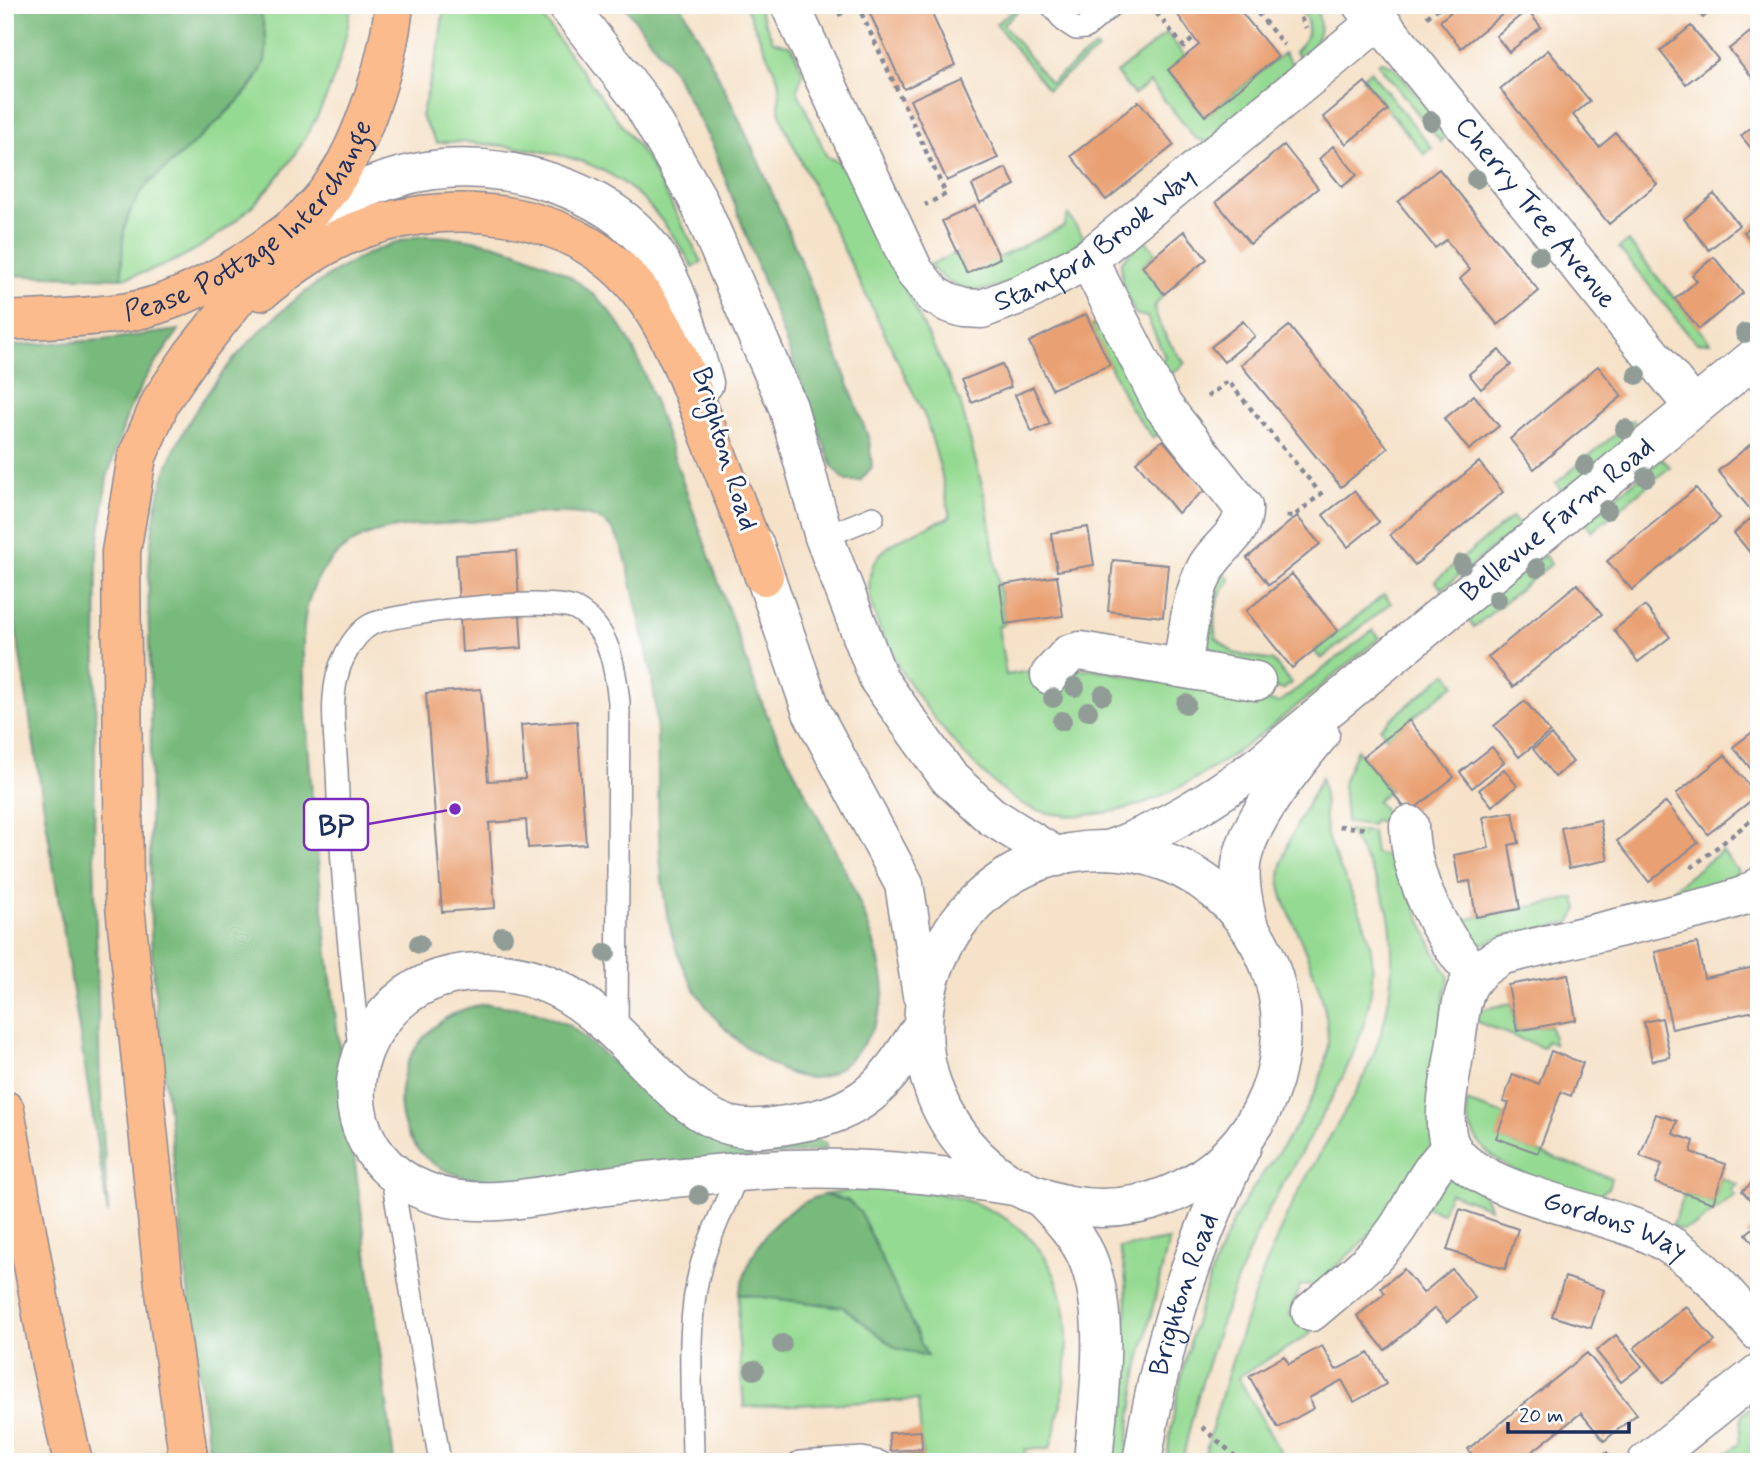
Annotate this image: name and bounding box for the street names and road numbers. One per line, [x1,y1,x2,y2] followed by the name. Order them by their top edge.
[1446,109,1625,317] street label: Cherry Tree Avenue
[121,114,382,331] street label: Pease Pottage Interchange
[989,159,1204,321] street label: Stanford Brook Way
[680,363,766,536] street label: Brighton Road
[1452,429,1662,611] street label: Bellevue Farm Road
[1538,1182,1695,1270] street label: Gordons Way
[1141,1208,1228,1379] street label: Brighton Road

